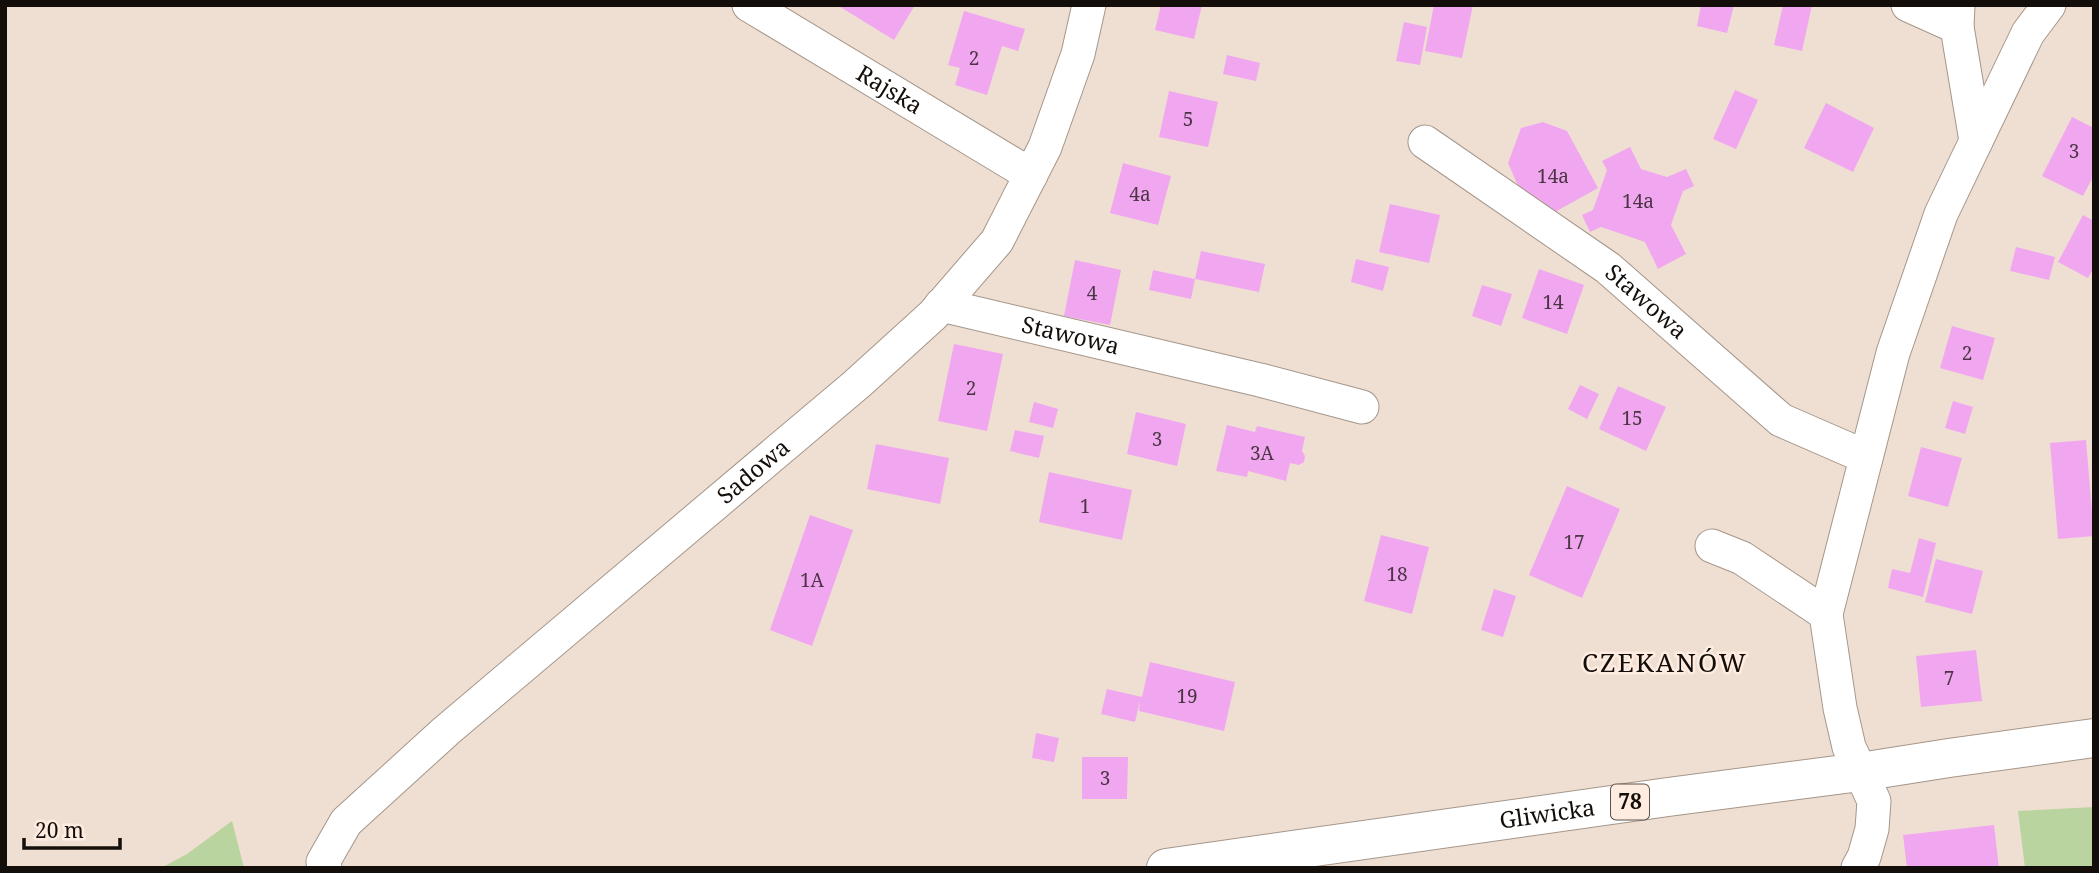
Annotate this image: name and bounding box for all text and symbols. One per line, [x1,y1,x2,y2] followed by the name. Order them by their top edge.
[969,45,979,71] house number: 2
[851,57,929,121] street label: Rajska
[1183,106,1193,132] house number: 5
[2069,138,2079,164] house number: 3
[1537,163,1569,189] house number: 14a
[1129,181,1151,207] house number: 4a
[1622,188,1654,214] house number: 14a
[1599,256,1695,346] street label: Stawowa
[1087,280,1098,306] house number: 4
[1542,289,1564,315] house number: 14
[1019,308,1123,361] street label: Stawowa
[1962,340,1972,366] house number: 2
[966,375,976,401] house number: 2
[1621,405,1643,431] house number: 15
[1152,426,1162,452] house number: 3
[710,431,796,511] street label: Sadowa
[1250,440,1275,466] house number: 3A
[1080,493,1090,519] house number: 1
[1563,529,1585,555] house number: 17
[1386,561,1408,587] house number: 18
[800,567,825,593] house number: 1A
[1582,644,1748,680] district label: CZEKANÓW
[1944,665,1954,691] house number: 7
[1176,683,1198,709] house number: 19
[1100,765,1110,791] house number: 3
[1611,784,1649,820] road number: 78
[1497,791,1597,836] street label: Gliwicka
[24,806,121,850] scale bar
[35,816,84,844] text: 20 m

